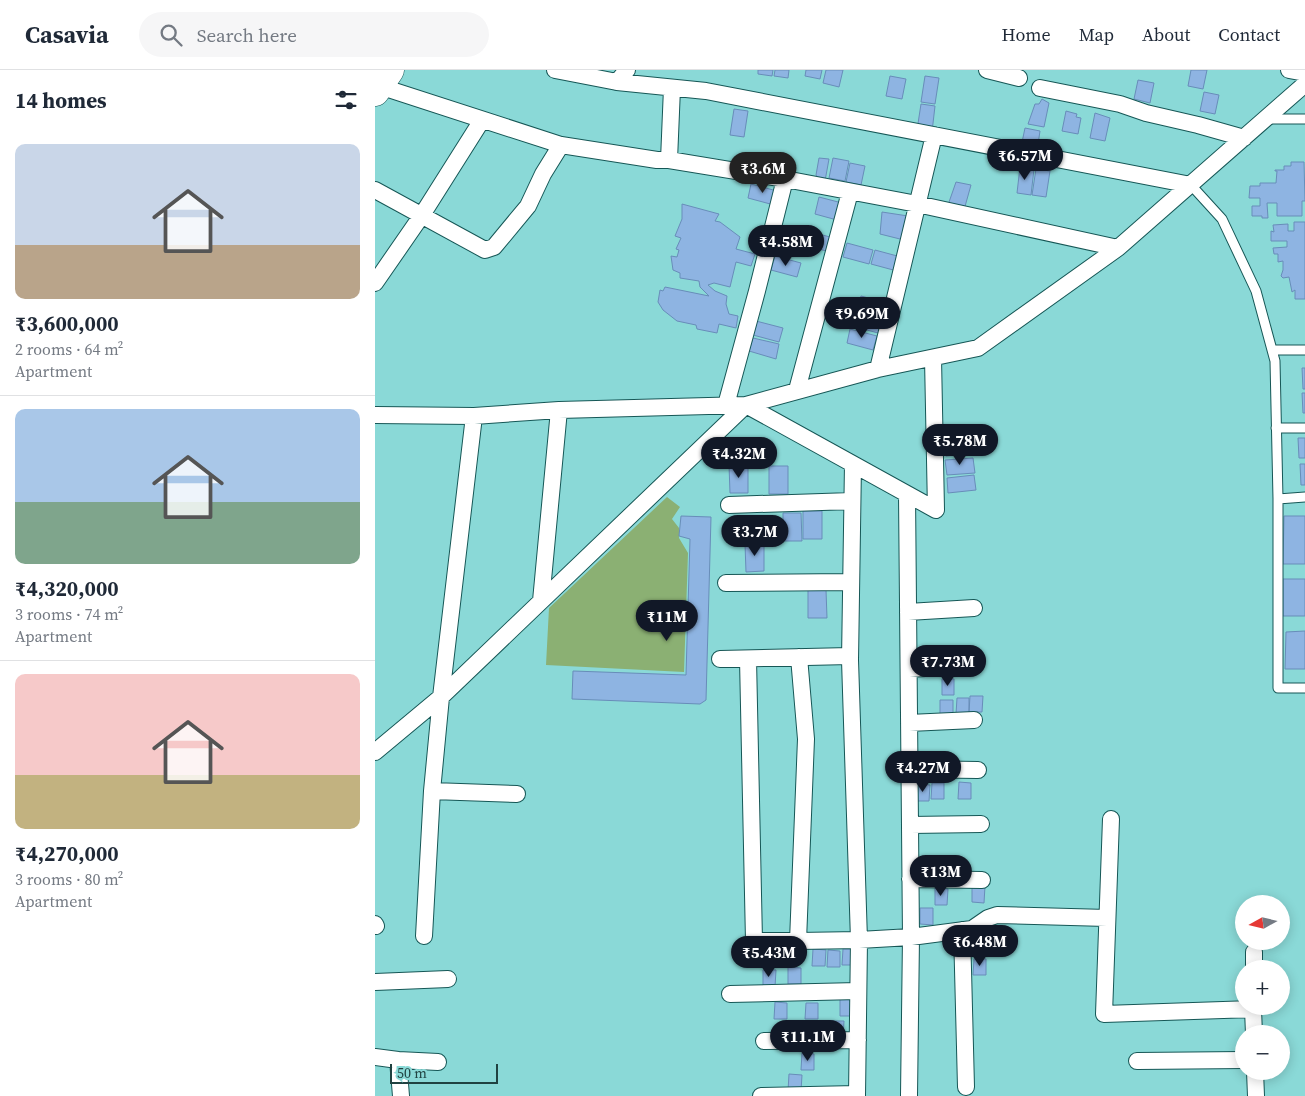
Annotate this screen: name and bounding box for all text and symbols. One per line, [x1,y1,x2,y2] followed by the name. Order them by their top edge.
[139,12,489,57] search box
[25,18,109,51] text: Casavia
[157,21,185,49] icon: search
[197,22,297,48] text: Search here
[1002,22,1051,47] text: Home
[1079,22,1114,47] text: Map
[1142,22,1190,47] text: About
[1218,22,1280,47] text: Contact
[15,86,107,115] text: 14 homes
[332,86,360,114] icon: filters
[984,138,1066,181] pin: ₹6.57M
[998,144,1052,166] text: ₹6.57M
[728,152,798,194] pin: ₹3.6M
[740,157,786,179] text: ₹3.6M
[143,176,233,266] icon: home
[745,224,827,267] pin: ₹4.58M
[759,230,813,252] text: ₹4.58M
[821,296,903,339] pin: ₹9.69M
[835,302,889,324] text: ₹9.69M
[15,309,119,338] text: ₹3,600,000
[15,338,123,360] text: 2 rooms · 64 m²
[15,360,92,382] text: Apartment
[919,424,1001,466] pin: ₹5.78M
[933,429,987,451] text: ₹5.78M
[698,436,780,479] pin: ₹4.32M
[143,442,233,532] icon: home
[712,442,766,464] text: ₹4.32M
[720,514,790,557] pin: ₹3.7M
[732,520,778,542] text: ₹3.7M
[15,574,119,603] text: ₹4,320,000
[637,600,697,642] pin: ₹11M
[15,603,123,625] text: 3 rooms · 74 m²
[647,605,687,627] text: ₹11M
[15,625,92,647] text: Apartment
[907,644,989,687] pin: ₹7.73M
[921,650,975,672] text: ₹7.73M
[143,707,233,797] icon: home
[882,750,964,793] pin: ₹4.27M
[896,756,950,778] text: ₹4.27M
[15,839,119,868] text: ₹4,270,000
[911,854,971,897] pin: ₹13M
[921,860,961,882] text: ₹13M
[15,868,123,890] text: 3 rooms · 80 m²
[15,890,92,912] text: Apartment
[1235,895,1290,950] north arrow
[1235,895,1290,1080] map controls
[939,924,1021,967] pin: ₹6.48M
[953,930,1007,952] text: ₹6.48M
[728,936,810,978] pin: ₹5.43M
[742,941,796,963] text: ₹5.43M
[1235,960,1290,1015] button: +
[767,1020,849,1062] pin: ₹11.1M
[781,1025,835,1047] text: ₹11.1M
[1235,1025,1290,1080] button: −
[390,1061,497,1084] scale bar
[397,1063,427,1083] text: 50 m

